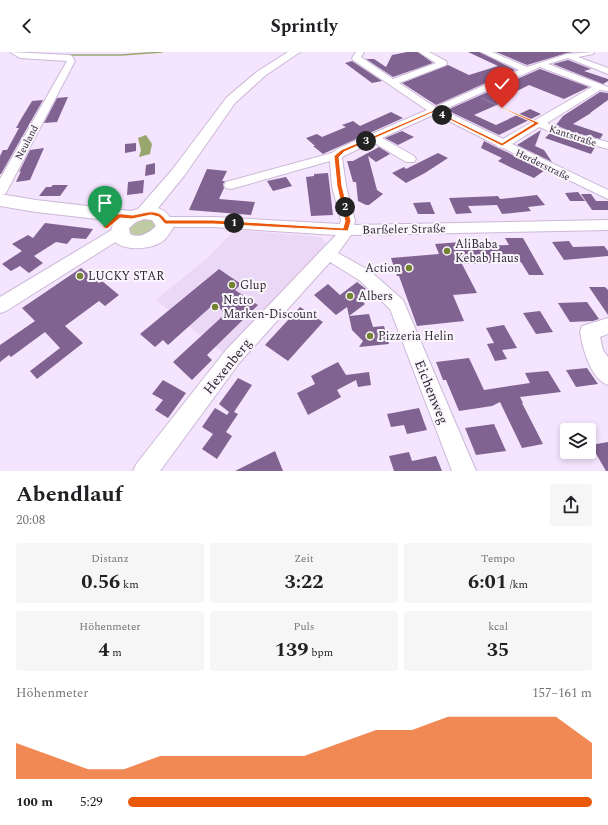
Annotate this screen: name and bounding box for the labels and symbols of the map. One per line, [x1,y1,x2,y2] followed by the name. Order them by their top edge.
[485,67,519,108] pin
[432,105,452,125] pin: 4
[547,121,599,151] street label: Kantstraße
[11,122,43,163] street label: Neuland
[356,131,376,151] pin: 3
[513,145,573,185] street label: Herderstraße
[88,186,122,227] pin
[335,197,355,217] pin: 2
[224,213,244,233] pin: 1
[362,219,446,240] street label: Barßeler Straße
[455,235,519,268] place label: AliBaba Kebab Haus
[442,246,452,256] marker: AliBaba Kebab Haus
[365,259,401,278] place label: Action
[404,263,414,273] marker: Action
[88,267,164,286] place label: LUCKY STAR
[75,271,85,281] marker: LUCKY STAR
[240,276,266,295] place label: Glup
[227,280,237,290] marker: Glup
[358,287,393,306] place label: Albers
[223,291,317,324] place label: Netto Marken-Discount
[345,291,355,301] marker: Albers
[210,302,220,312] marker: Netto Marken-Discount
[378,327,454,346] place label: Pizzeria Helin
[365,331,375,341] marker: Pizzeria Helin
[198,333,257,399] street label: Hexenberg
[409,357,454,428] street label: Eichenweg

